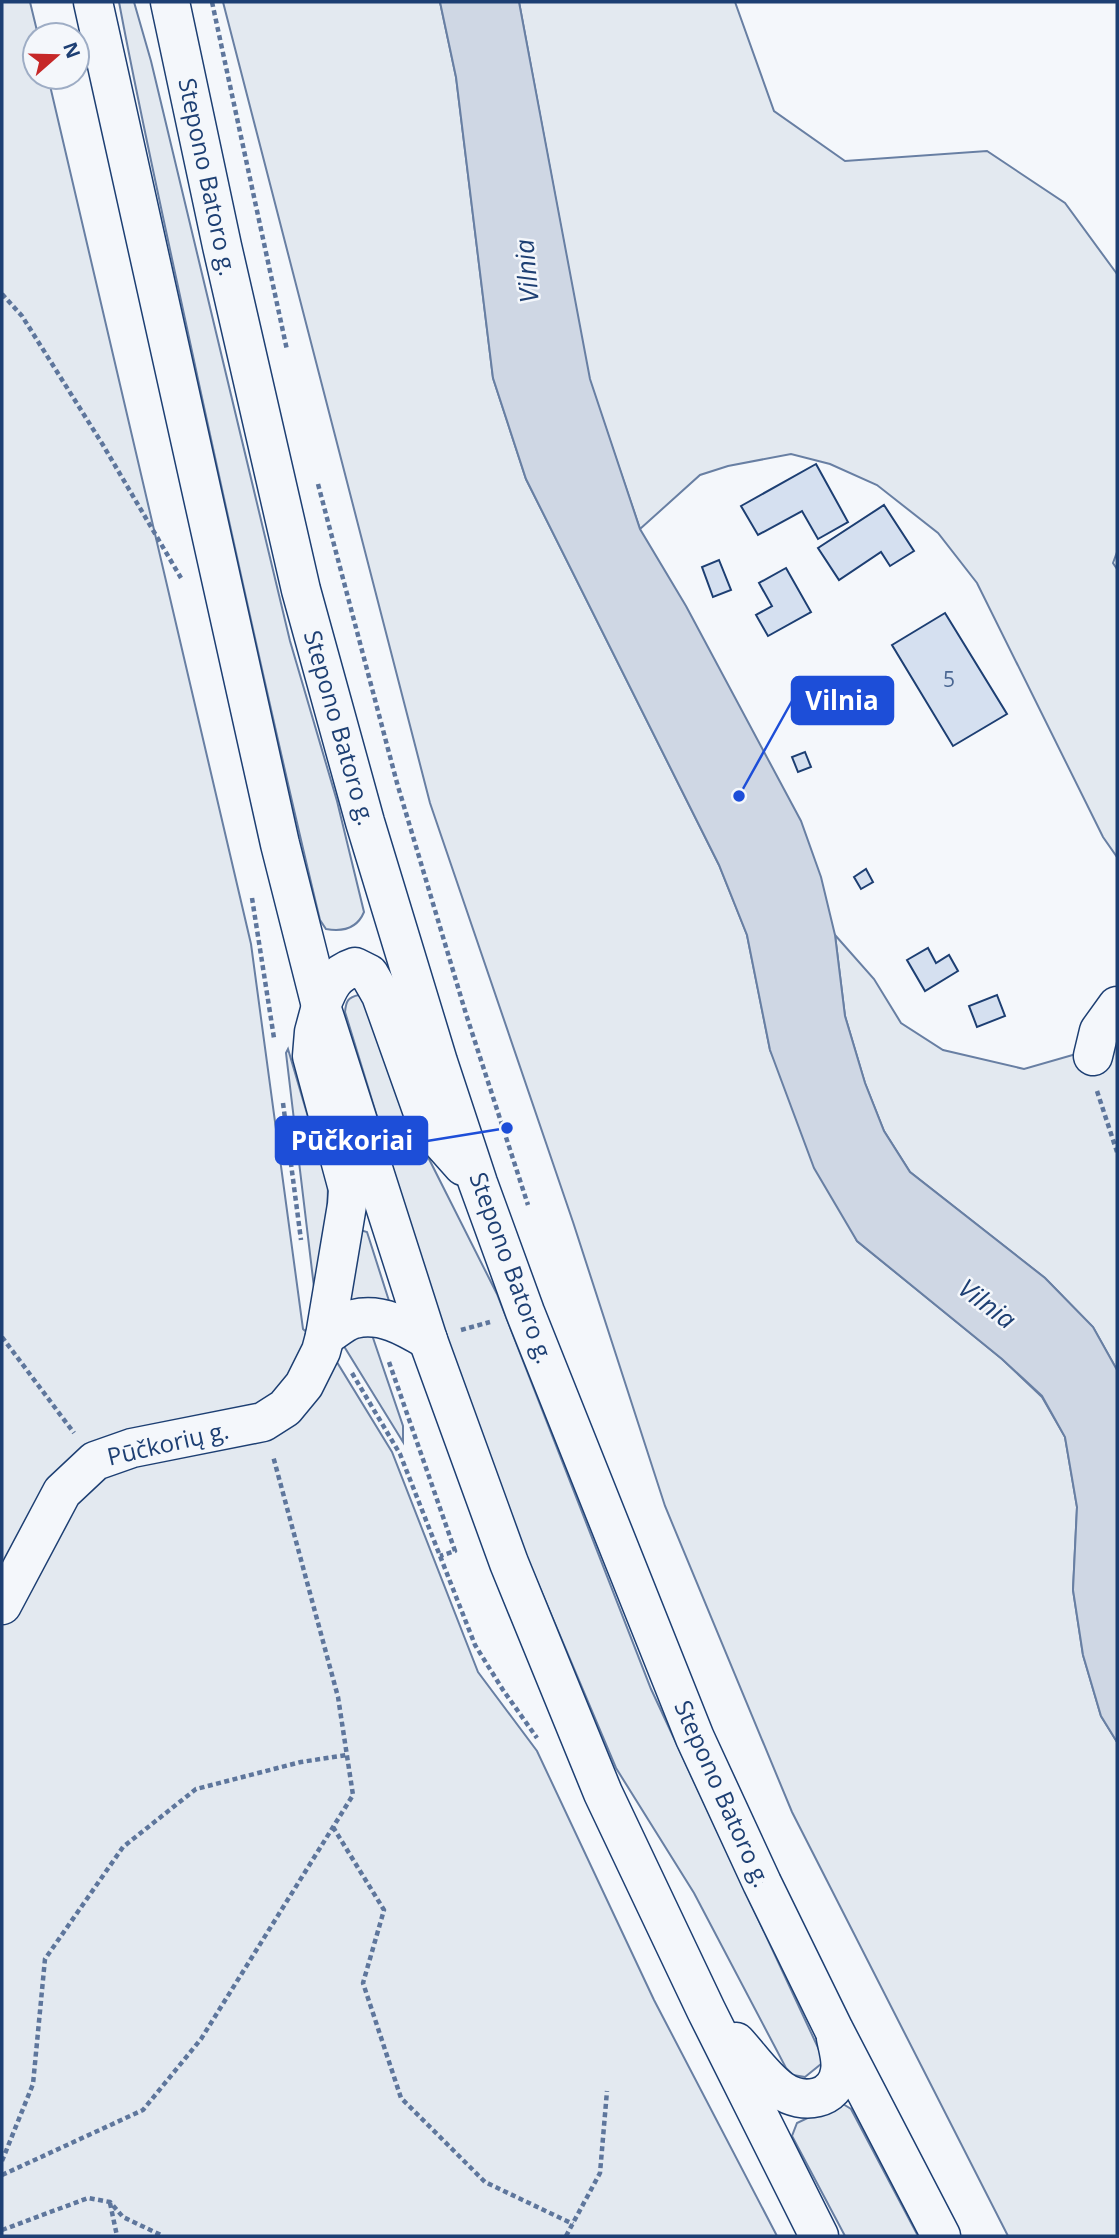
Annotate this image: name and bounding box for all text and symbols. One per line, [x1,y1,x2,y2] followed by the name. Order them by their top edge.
[21,21,91,91] north arrow
[57,38,87,62] text: N
[171,75,246,279] street label: Stepono Batoro g.
[505,238,547,304] water label: Vilnia
[297,626,384,829] street label: Stepono Batoro g.
[943,665,955,693] house number: 5
[792,677,893,724] callout: Vilnia
[805,682,879,718] text: Vilnia
[276,1117,427,1164] callout: Pūčkoriai
[291,1122,413,1158] text: Pūčkoriai
[462,1167,562,1368] street label: Stepono Batoro g.
[951,1270,1024,1337] water label: Vilnia
[104,1413,232,1473] street label: Pūčkorių g.
[667,1695,779,1892] street label: Stepono Batoro g.

